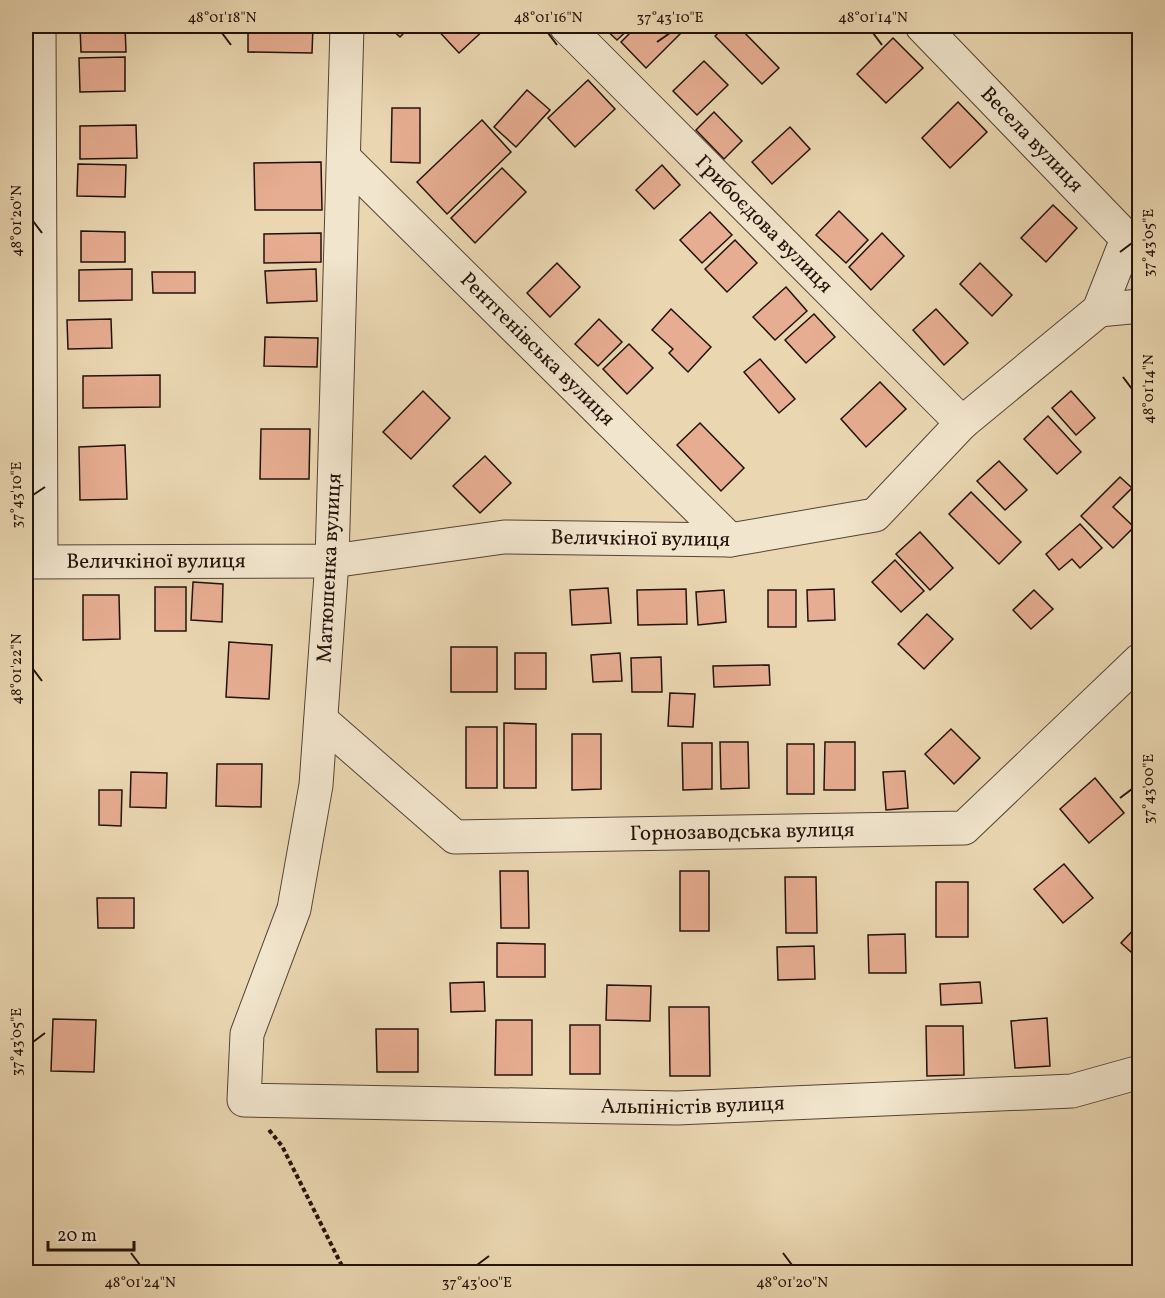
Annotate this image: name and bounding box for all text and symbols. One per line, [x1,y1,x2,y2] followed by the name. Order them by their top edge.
[187,8,257,29] text: 48°01'18"N
[513,8,583,29] text: 48°01'16"N
[636,8,704,29] text: 37°43'10"E
[838,8,908,29] text: 48°01'14"N
[974,80,1090,199] street label: Весела вулиця
[688,149,839,300] street label: Грибоєдова вулиця
[7,185,28,257] text: 48°01'20"N
[1139,209,1160,277] text: 37°43'05"E
[453,266,621,433] street label: Рентгенівська вулиця
[1139,354,1160,424] text: 48°01'14"N
[7,461,28,529] text: 37°43'10"E
[311,472,349,664] street label: Матюшенка вулиця
[550,523,730,554] street label: Величкіної вулиця
[66,547,246,576] street label: Величкіної вулиця
[7,633,28,705] text: 48°01'22"N
[1139,754,1160,824] text: 37°43'00"E
[629,815,855,848] street label: Горнозаводська вулиця
[7,1008,28,1076] text: 37°43'05"E
[600,1089,785,1123] street label: Альпіністів вулиця
[48,1214,134,1252] scale bar
[57,1224,97,1249] text: 20 m
[104,1273,176,1294] text: 48°01'24"N
[442,1273,512,1294] text: 37°43'00"E
[756,1273,828,1294] text: 48°01'20"N

